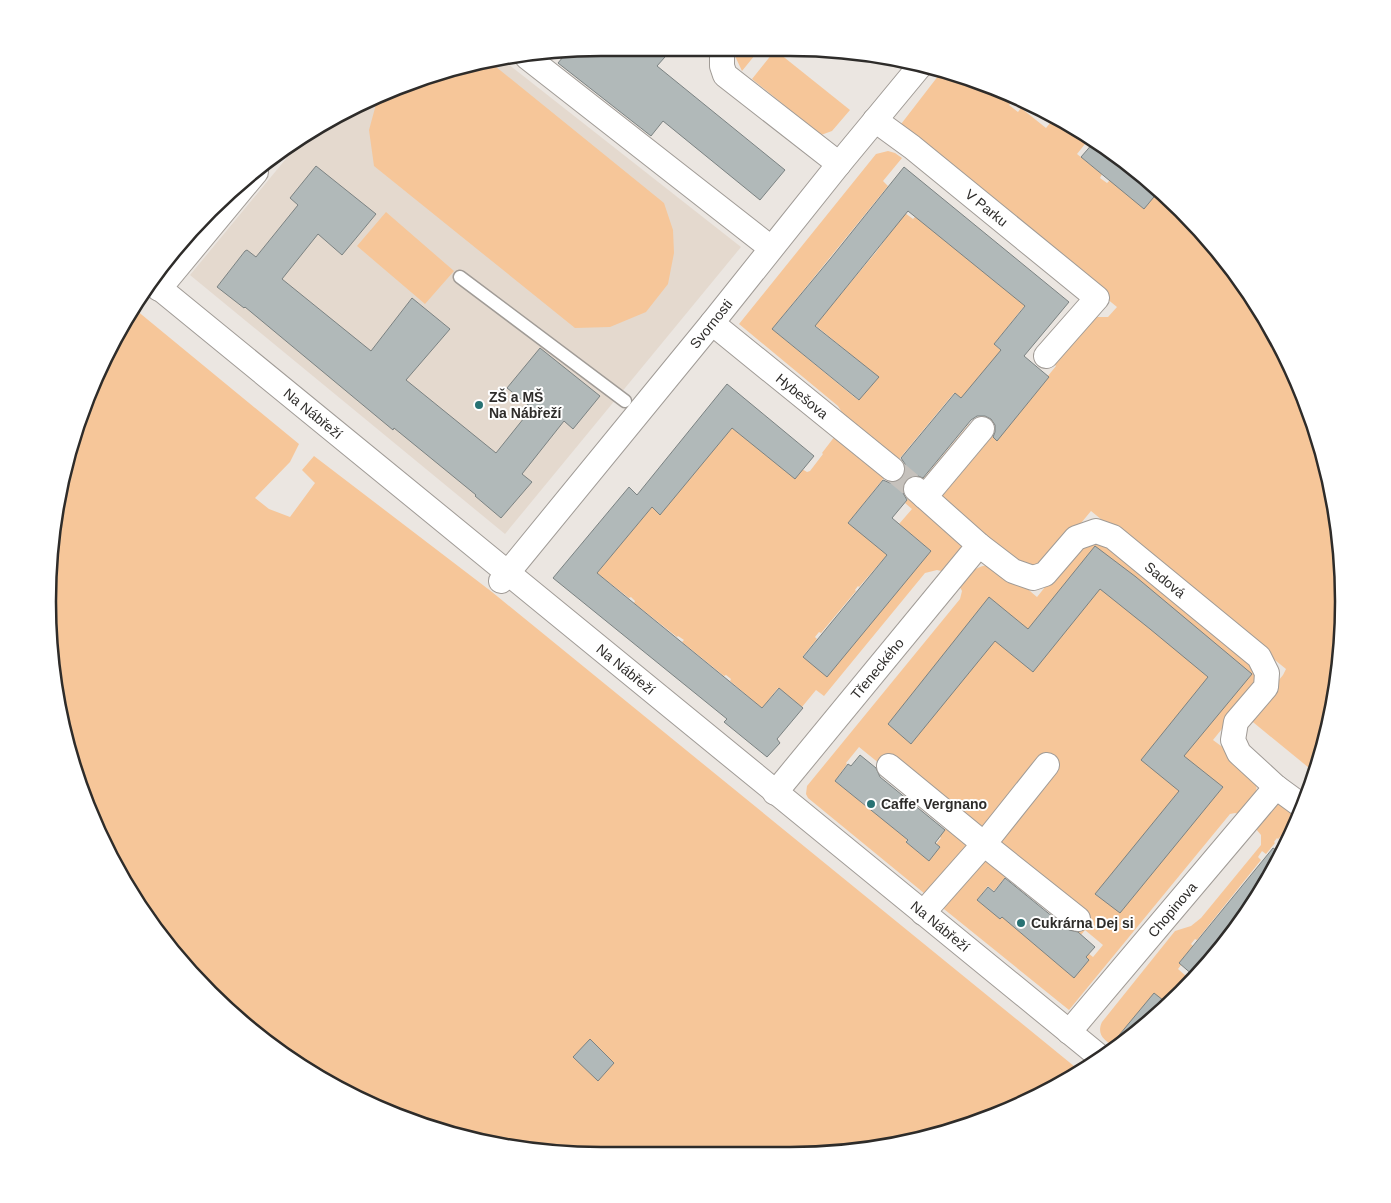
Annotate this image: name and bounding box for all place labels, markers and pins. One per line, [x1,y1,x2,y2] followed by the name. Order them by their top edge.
[489,388,562,421] place label: ZŠ a MŠ Na Nábřeží
[473,399,485,411] marker: ZŠ a MŠ Na Nábřeží
[881,796,987,812] place label: Caffe' Vergnano
[865,798,877,810] marker: Caffe' Vergnano
[1031,915,1134,931] place label: Cukrárna Dej si
[1015,917,1027,929] marker: Cukrárna Dej si

